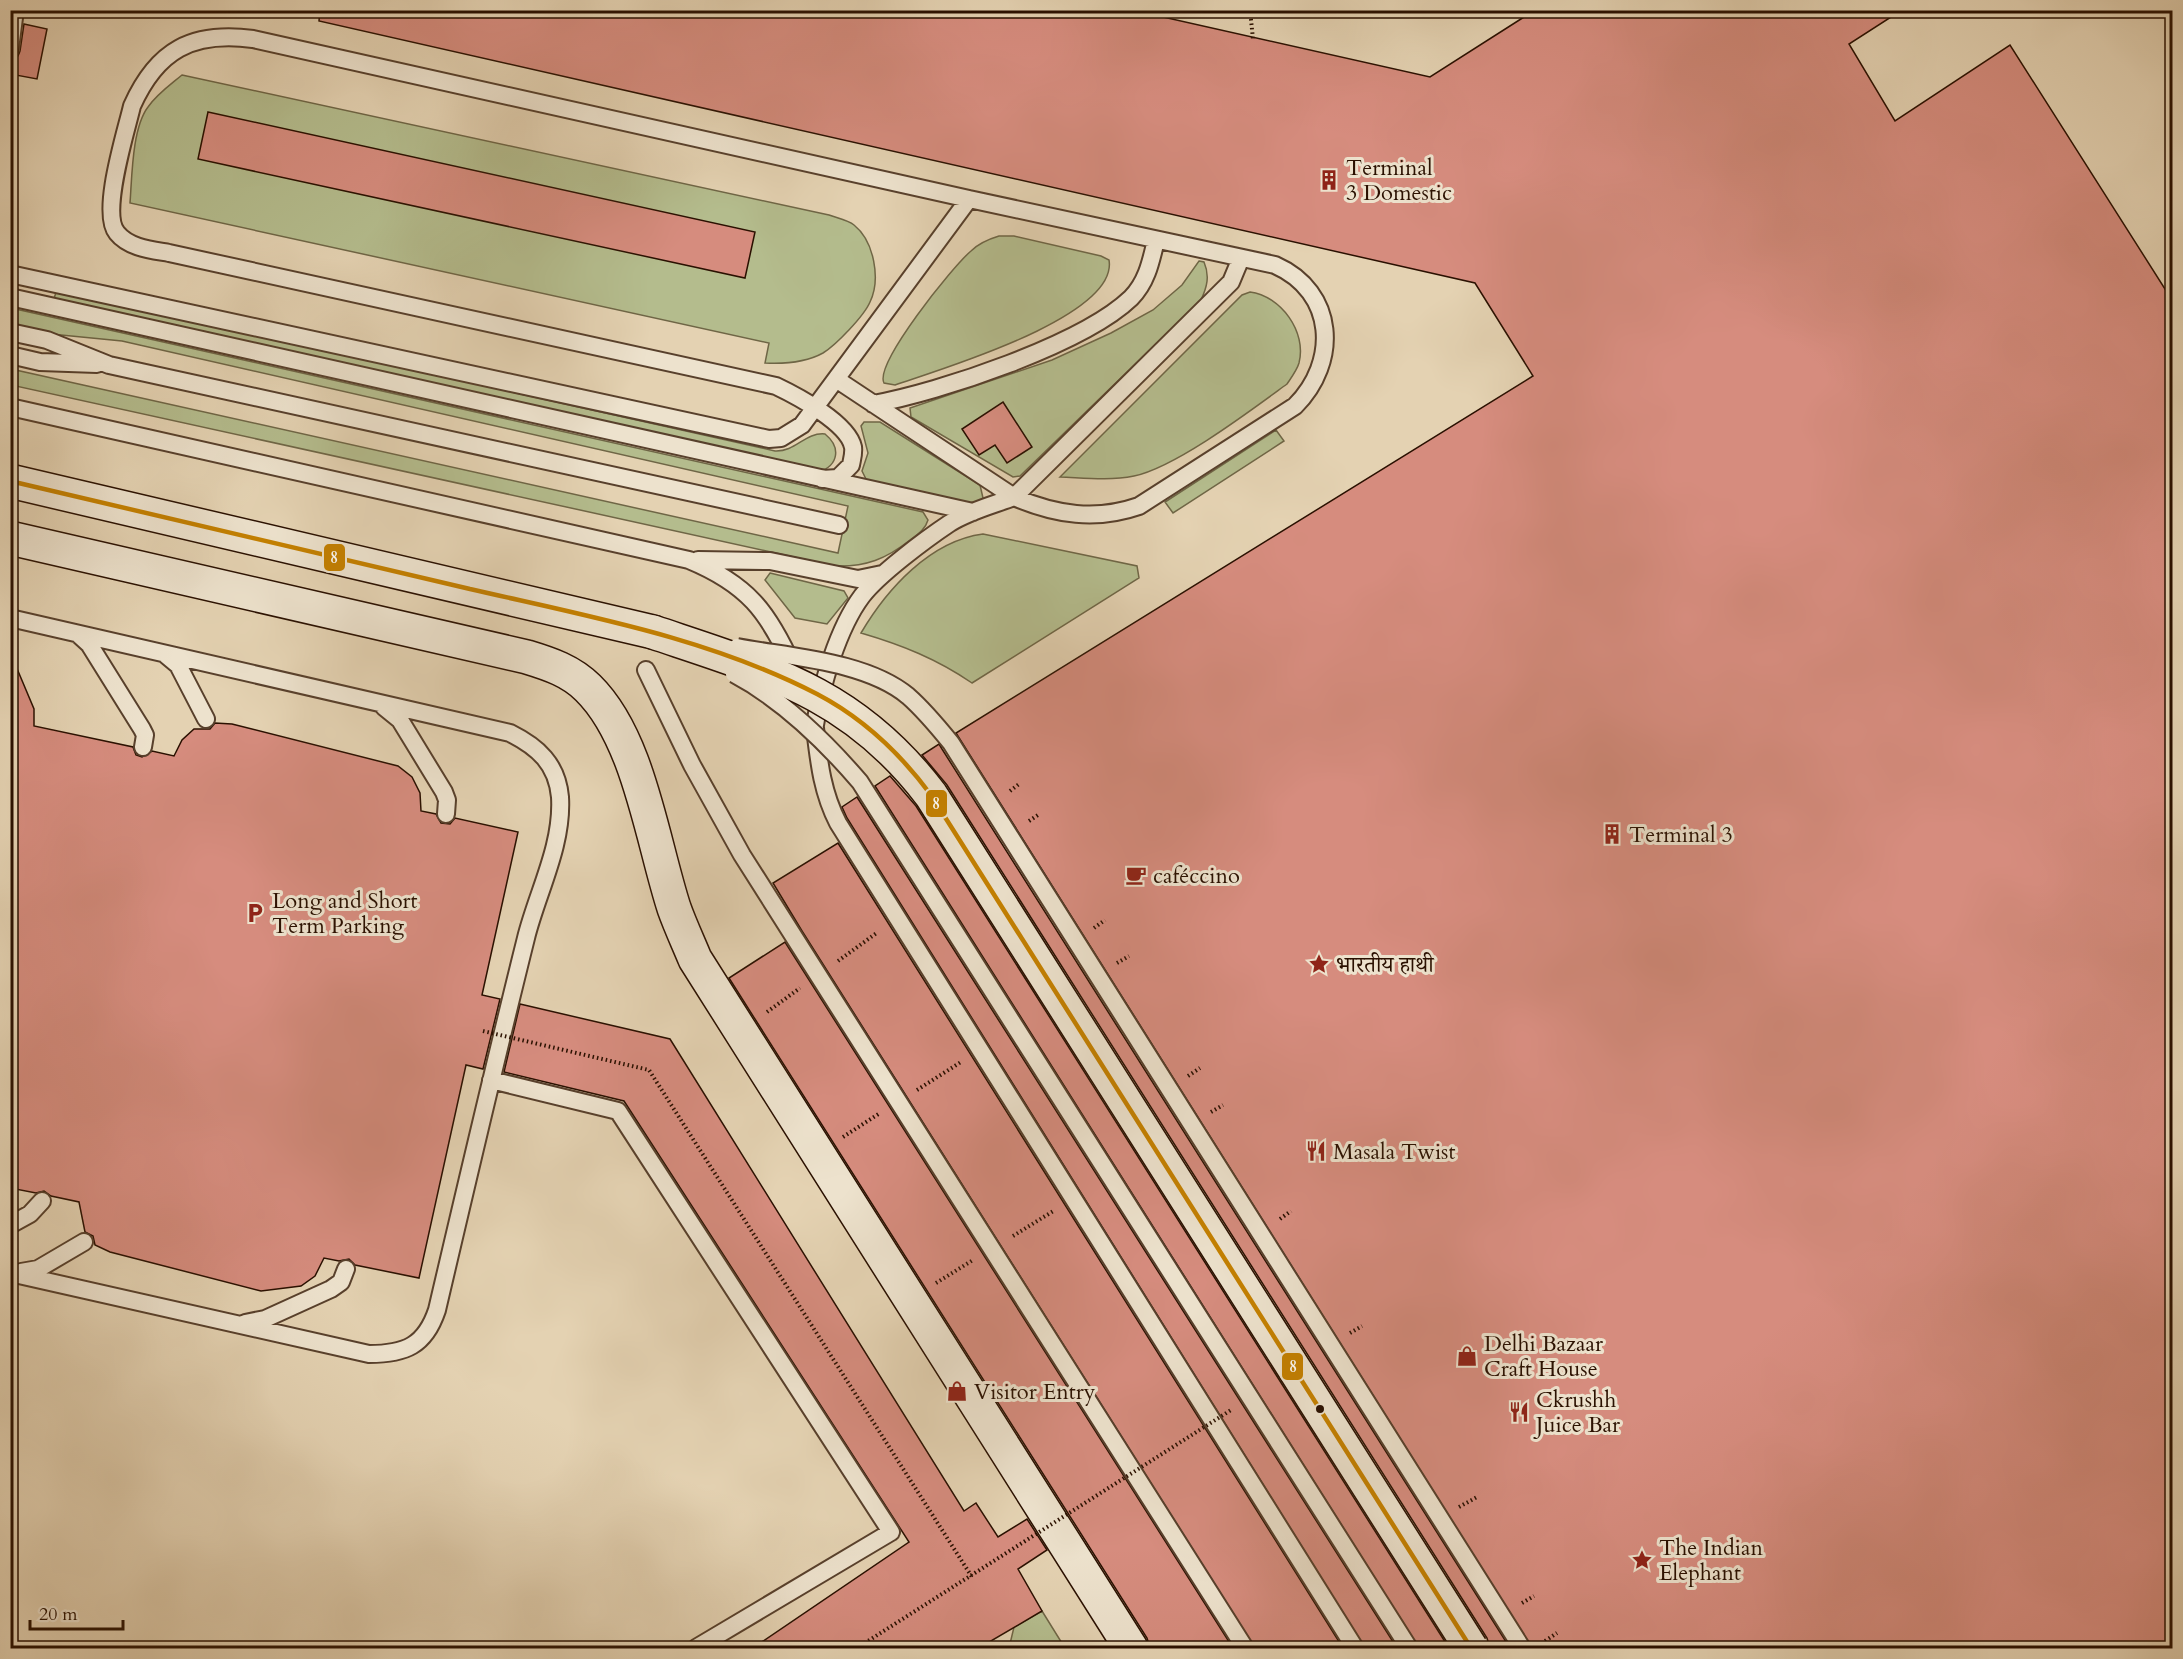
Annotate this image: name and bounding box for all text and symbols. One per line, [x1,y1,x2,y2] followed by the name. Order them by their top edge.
[1346,153,1452,208] place label: Terminal 3 Domestic
[1317,168,1341,192] building icon: Terminal 3 Domestic
[323,543,346,572] line badge: 8
[330,547,338,569] text: 8
[925,789,948,818] line badge: 8
[932,793,940,815] text: 8
[1629,820,1733,850] place label: Terminal 3
[1600,822,1624,846] building icon: Terminal 3
[1153,861,1240,891] place label: caféccino
[1124,863,1148,887] cafe icon: caféccino
[272,886,418,941] place label: Long and Short Term Parking
[243,901,267,925] parking icon: Long and Short Term Parking
[1336,950,1435,980] place label: भारतीय हाथी
[1307,952,1331,976] place icon: भारतीय हाथी
[1333,1137,1455,1167] place label: Masala Twist
[1304,1139,1328,1163] restaurant icon: Masala Twist
[1484,1329,1604,1384] place label: Delhi Bazaar Craft House
[1455,1344,1479,1368] shop icon: Delhi Bazaar Craft House
[1281,1352,1304,1381] line badge: 8
[1289,1356,1297,1378] text: 8
[974,1377,1096,1407] place label: Visitor Entry
[945,1379,969,1403] shop icon: Visitor Entry
[1533,1385,1621,1440] place label: Ckrushh Juice Bar
[1507,1400,1531,1424] restaurant icon: Ckrushh Juice Bar
[1314,1403,1326,1415] unlabelled marker
[1659,1533,1764,1588] place label: The Indian Elephant
[1630,1548,1654,1572] place icon: The Indian Elephant
[30,1593,123,1631] scale bar
[39,1602,78,1627] text: 20 m

